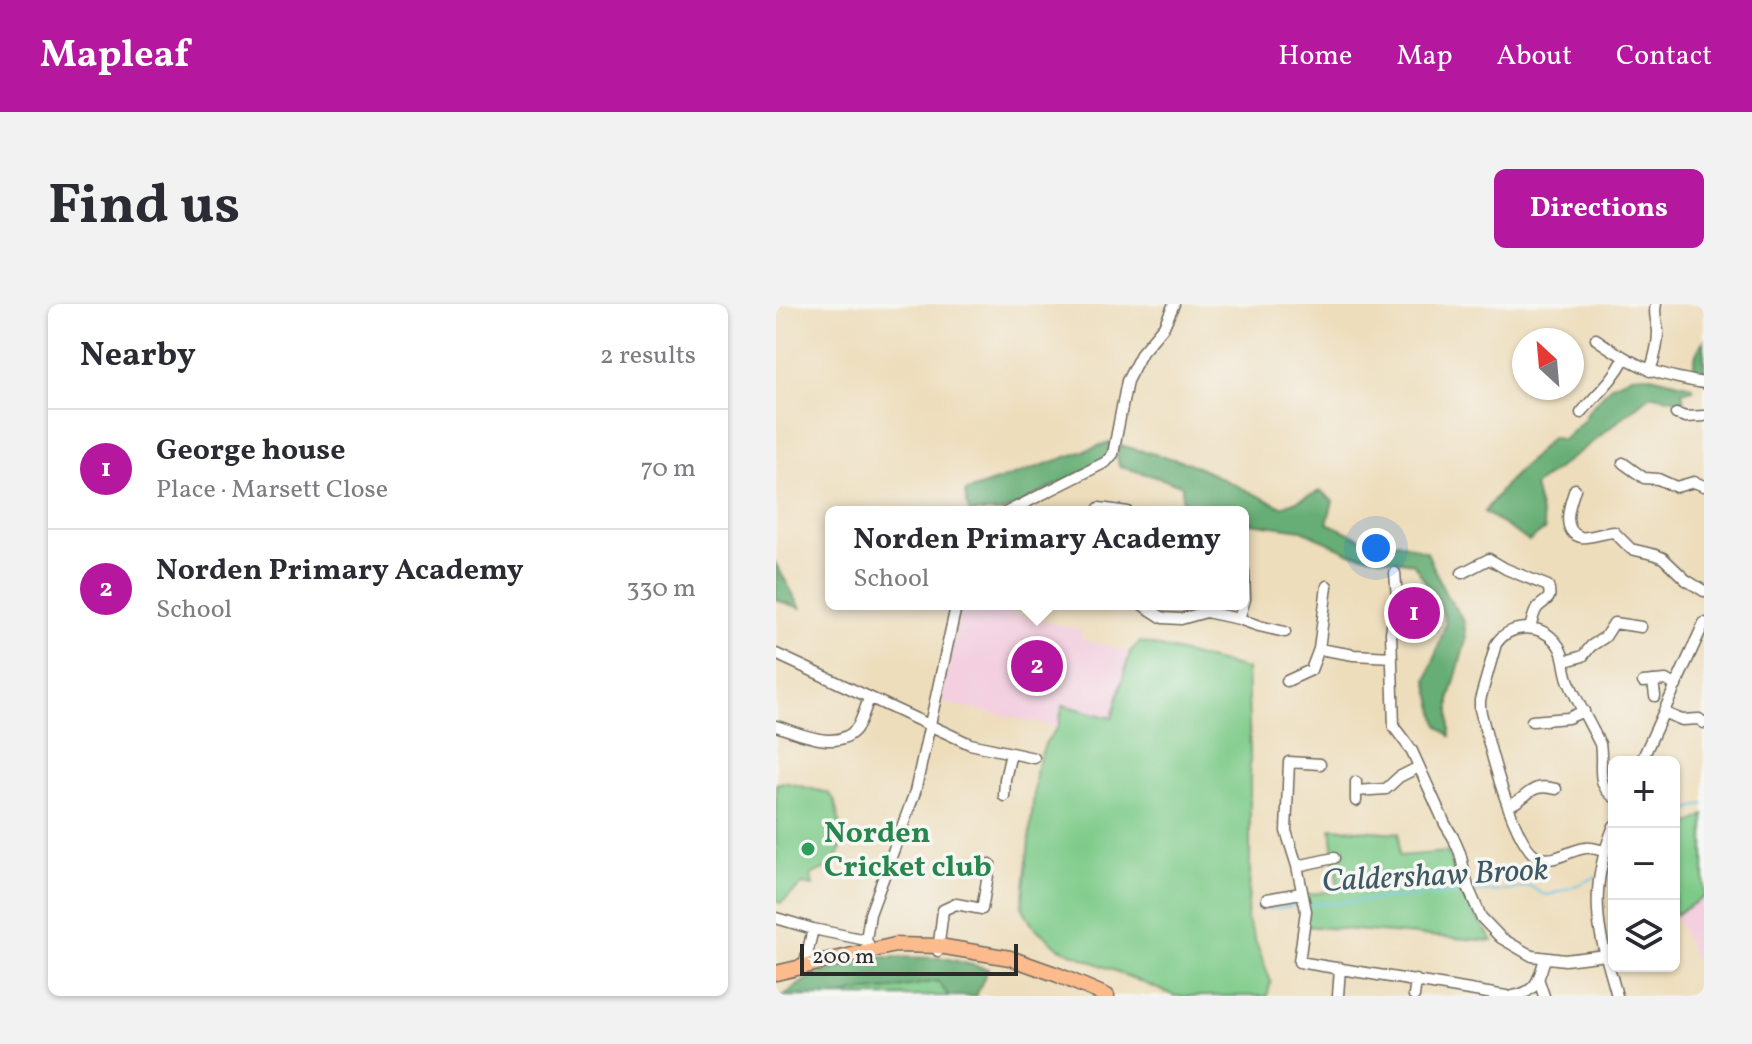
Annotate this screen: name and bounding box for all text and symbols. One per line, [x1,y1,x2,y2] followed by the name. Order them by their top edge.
[40,30,189,83] text: Mapleaf
[1278,37,1352,76] text: Home
[1396,37,1452,76] text: Map
[1496,37,1572,76] text: About
[1616,37,1712,76] text: Contact
[48,169,240,247] text: Find us
[1494,169,1704,248] button: Directions
[1512,328,1584,400] north arrow
[80,333,196,380] text: Nearby
[600,338,696,374] text: 2 results
[156,430,346,472] text: George house
[101,451,111,487] text: 1
[641,451,696,487] text: 70 m
[156,472,388,508] text: Place · Marsett Close
[825,506,1249,610] popup
[853,519,1221,561] text: Norden Primary Academy
[1356,528,1396,568] your location
[156,550,523,592] text: Norden Primary Academy
[853,561,929,597] text: School
[99,571,113,607] text: 2
[626,571,696,607] text: 330 m
[1388,583,1440,643] pin: 1
[156,592,232,628] text: School
[1011,636,1063,696] pin: 2
[1608,756,1680,972] map controls
[1608,756,1680,828] button: +
[824,813,992,889] place label: Norden Cricket club
[1608,828,1680,900] button: −
[799,840,817,858] marker: Norden Cricket club
[1321,849,1550,905] water label: Caldershaw Brook
[1608,900,1680,972] button: layers
[800,940,1018,976] scale bar
[812,942,874,973] text: 200 m

